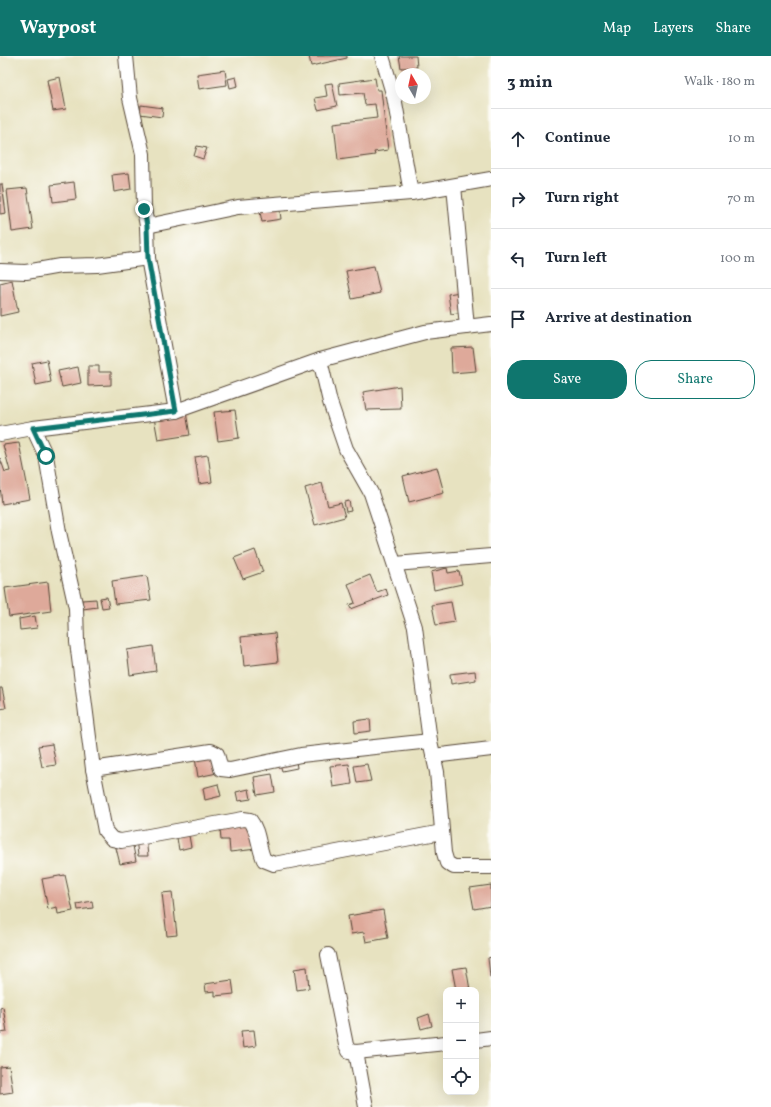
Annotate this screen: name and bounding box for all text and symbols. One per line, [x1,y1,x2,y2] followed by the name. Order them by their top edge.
[20,15,96,41] text: Waypost
[603,19,631,38] text: Map
[653,19,693,38] text: Layers
[715,19,751,38] text: Share
[395,68,431,104] north arrow
[507,71,553,94] text: 3 min
[684,73,755,91] text: Walk · 180 m
[507,128,529,150] icon: ahead
[545,128,610,149] text: Continue
[728,130,755,148] text: 10 m
[507,188,529,210] icon: right
[545,188,619,209] text: Turn right
[727,190,755,208] text: 70 m
[135,200,153,218] route end
[507,248,529,270] icon: left
[545,248,607,269] text: Turn left
[720,250,755,268] text: 100 m
[507,308,529,330] icon: arrive
[545,308,692,329] text: Arrive at destination
[507,360,627,399] button: Save
[635,360,755,399] button: Share
[37,447,55,465] route start
[443,987,479,1095] map controls
[443,987,479,1023] button: +
[443,1023,479,1059] button: −
[443,1059,479,1095] button: locate

